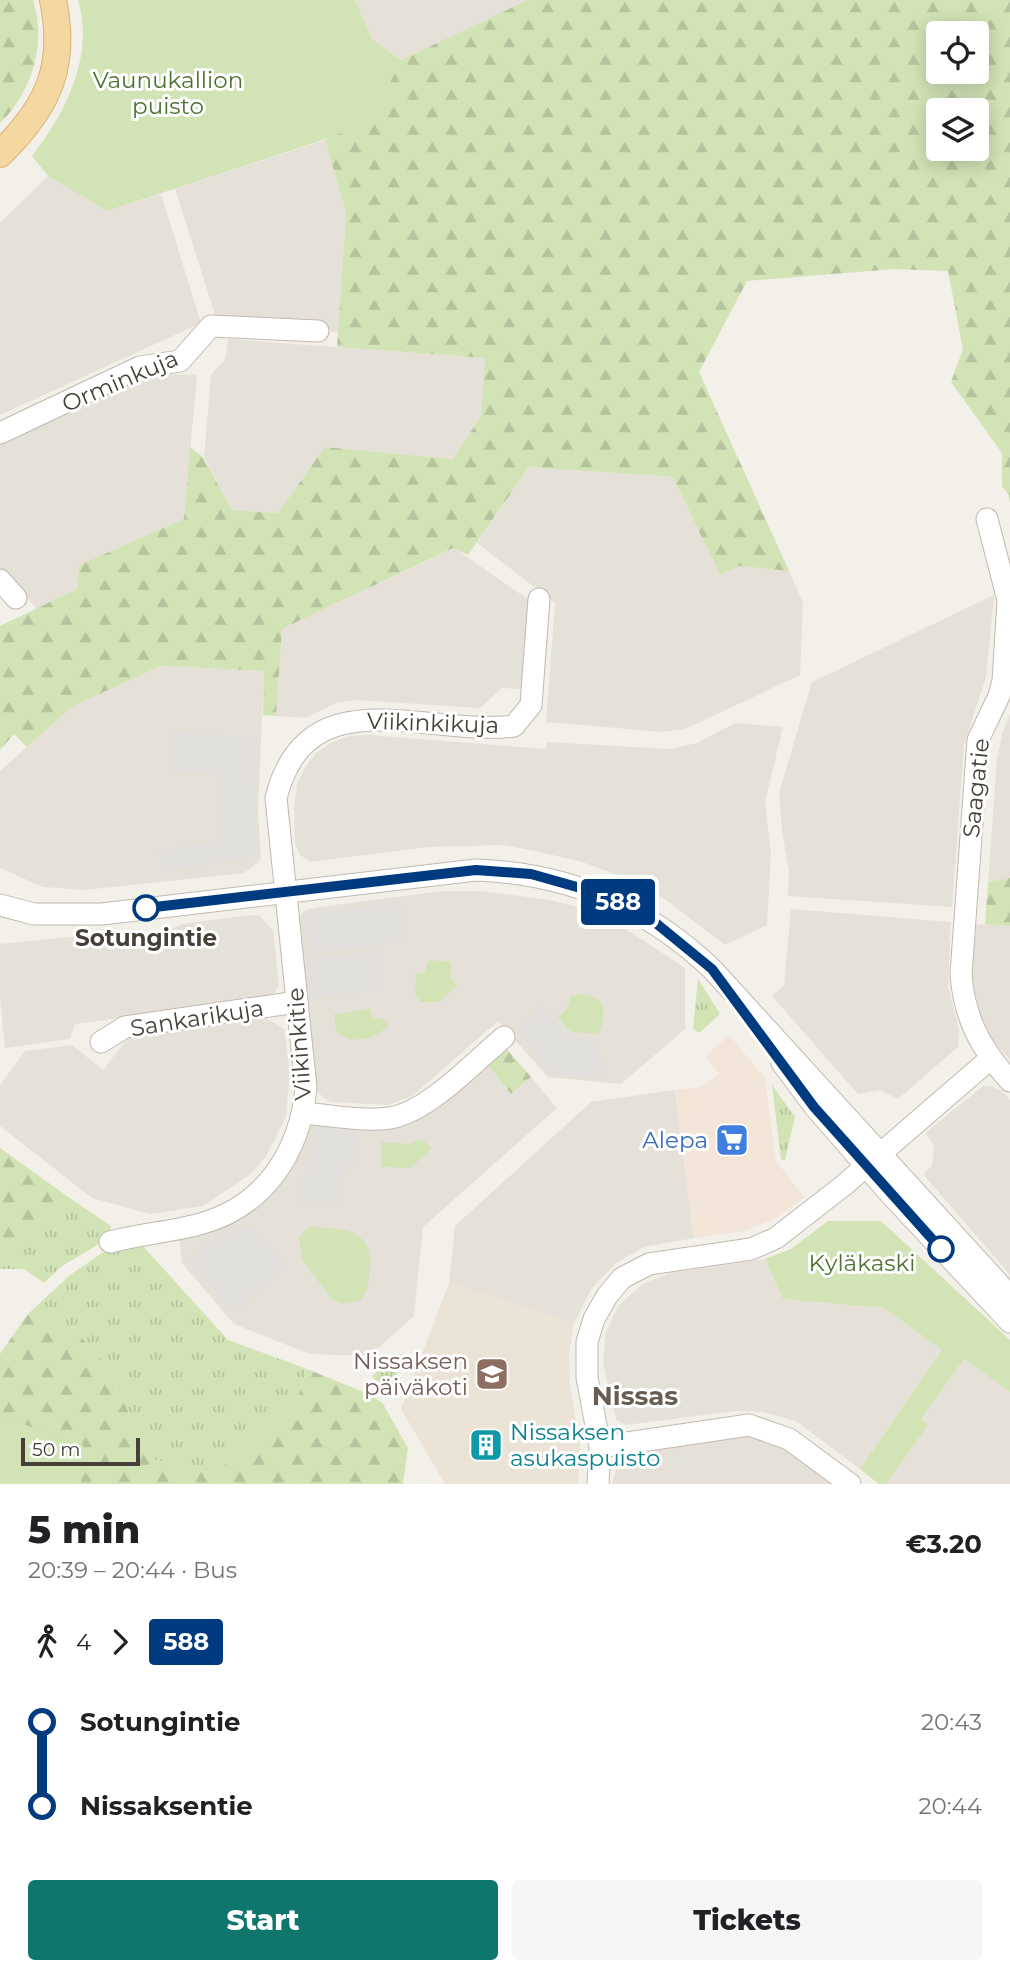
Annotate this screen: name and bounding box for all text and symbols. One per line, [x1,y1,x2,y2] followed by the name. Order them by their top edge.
[926,21,989,161] map controls
[926,21,989,84] button: locate
[93,66,243,120] park label: Vaunukallion puisto
[926,98,989,161] button: layers
[58,344,182,418] street label: Orminkuja
[366,707,500,739] street label: Viikinkikuja
[957,737,995,839] street label: Saagatie
[578,879,658,925] line badge: 588
[595,887,641,916] text: 588
[133,895,159,921] marker: Sotungintie
[75,924,217,952] place label: Sotungintie
[281,987,317,1101] street label: Viikinkitie
[128,994,266,1042] street label: Sankarikuja
[713,1121,751,1159] supermarket icon: Alepa
[642,1126,708,1154] place label: Alepa
[928,1236,954,1262] unlabelled marker
[809,1249,915,1277] park label: Kyläkaski
[353,1347,468,1401] place label: Nissaksen päiväkoti
[473,1355,511,1393] school or university icon: Nissaksen päiväkoti
[592,1380,678,1412] district label: Nissas
[510,1418,660,1472] place label: Nissaksen asukaspuisto
[467,1426,505,1464] building icon: Nissaksen asukaspuisto
[21,1435,140,1467] scale bar
[32,1438,80,1461] text: 50 m
[28,1506,140,1553] text: 5 min
[905,1528,982,1560] text: €3.20
[28,1556,237,1584] text: 20:39 – 20:44 · Bus
[28,1623,66,1661] icon: walk
[101,1623,139,1661] icon: forward
[163,1627,209,1656] text: 588
[76,1628,91,1656] text: 4
[80,1706,240,1738] text: Sotungintie
[921,1708,982,1736] text: 20:43
[80,1790,253,1822] text: Nissaksentie
[918,1792,982,1820] text: 20:44
[28,1880,498,1960] button: Start
[512,1880,982,1960] button: Tickets

